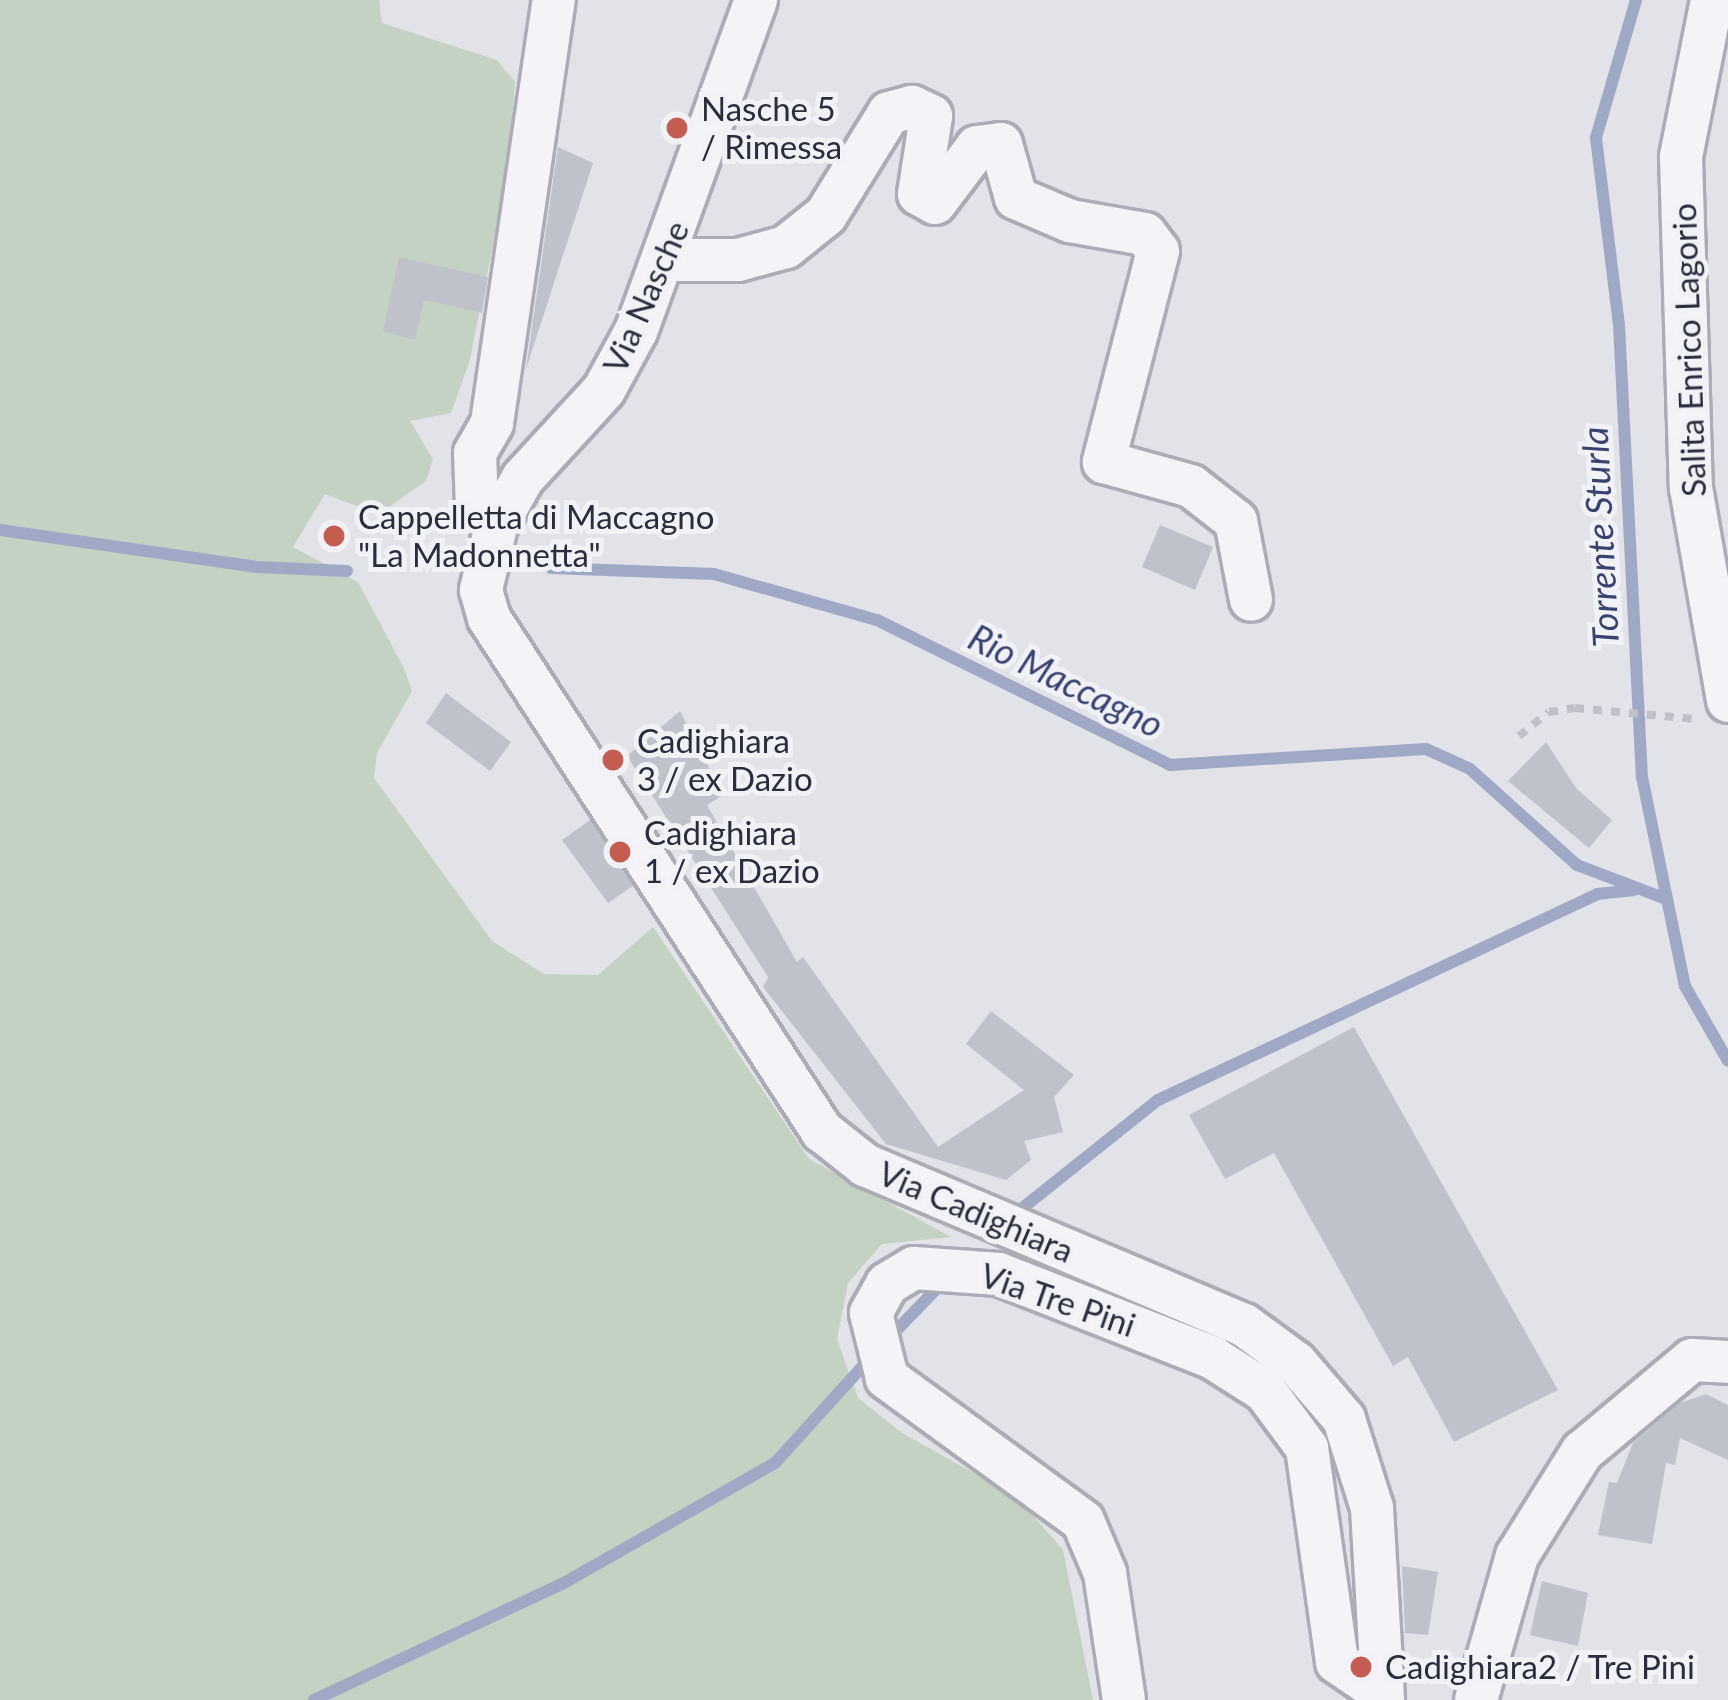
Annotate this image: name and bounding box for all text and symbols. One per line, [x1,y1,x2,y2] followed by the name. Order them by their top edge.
[701,89,842,167] place label: Nasche 5 / Rimessa
[664,115,690,141] marker: Nasche 5 / Rimessa
[1664,203,1714,497] street label: Salita Enrico Lagorio
[595,215,697,379] street label: Via Nasche
[1573,426,1627,648] water label: Torrente Sturla
[358,497,714,575] place label: Cappelletta di Maccagno "La Madonnetta"
[321,523,347,549] marker: Cappelletta di Maccagno "La Madonnetta"
[962,615,1170,747] water label: Rio Maccagno
[637,721,813,799] place label: Cadighiara 3 / ex Dazio
[600,747,626,773] marker: Cadighiara 3 / ex Dazio
[644,813,820,891] place label: Cadighiara 1 / ex Dazio
[607,839,633,865] marker: Cadighiara 1 / ex Dazio
[873,1153,1079,1271] street label: Via Cadighiara
[975,1255,1141,1345] street label: Via Tre Pini
[1385,1647,1696,1687] place label: Cadighiara2 / Tre Pini
[1348,1654,1374,1680] marker: Cadighiara2 / Tre Pini

